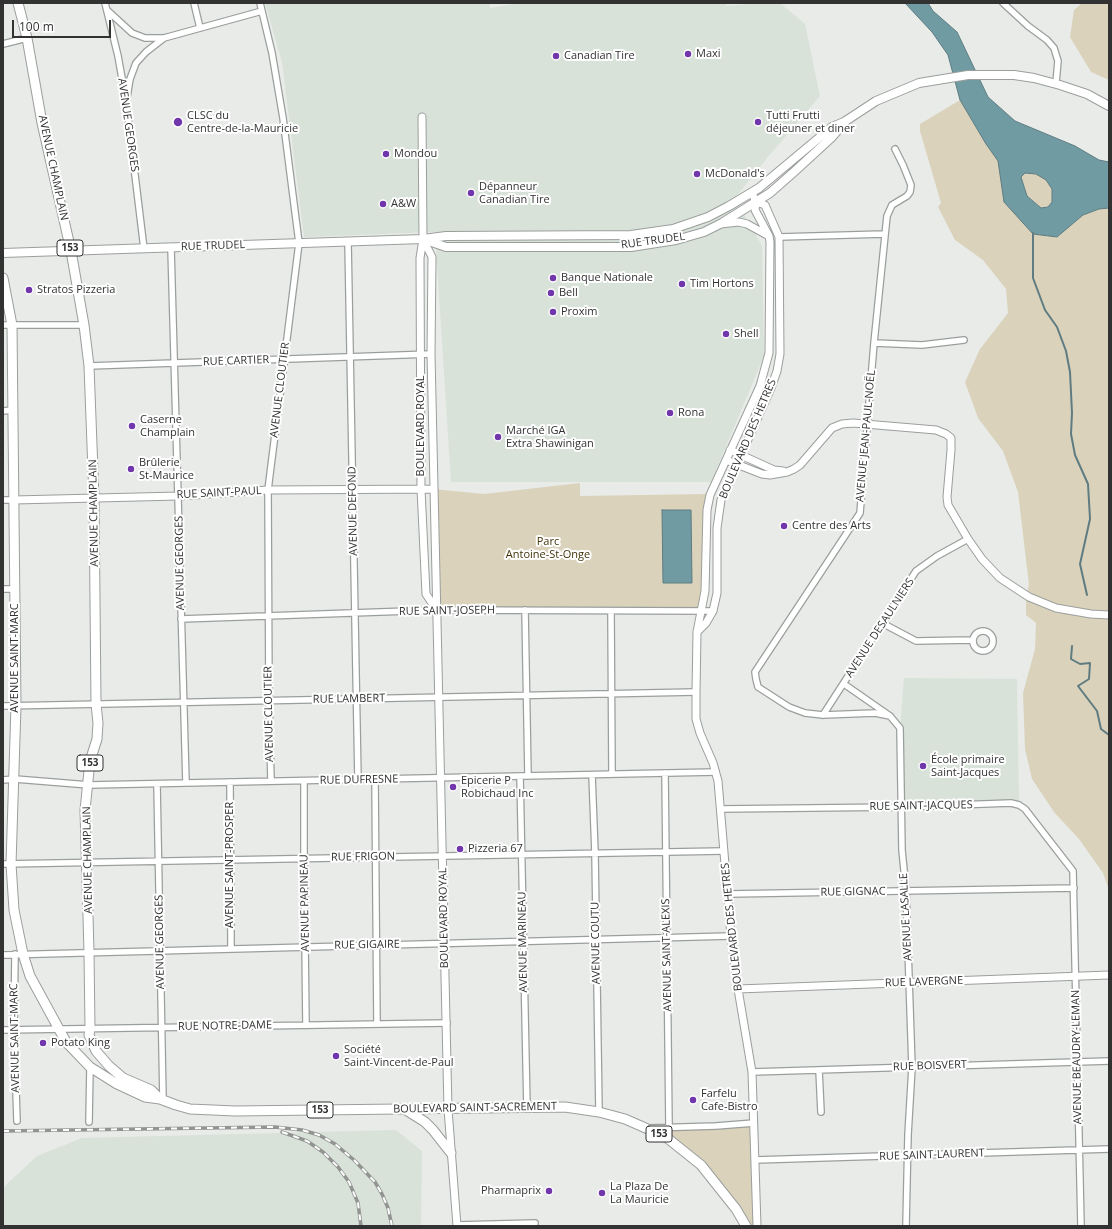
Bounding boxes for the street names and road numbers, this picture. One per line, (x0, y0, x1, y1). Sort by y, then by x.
street label: AVENUE GEORGES (115, 77, 141, 173)
street label: AVENUE CHAMPLAIN (35, 114, 71, 222)
street label: RUE TRUDEL (620, 230, 686, 252)
street label: RUE TRUDEL (181, 238, 245, 254)
road number: 153 (57, 240, 83, 256)
street label: AVENUE CLOUTIER (268, 341, 292, 439)
street label: RUE CARTIER (203, 353, 269, 369)
street label: AVENUE JEAN-PAUL-NOËL (854, 370, 878, 502)
street label: BOULEVARD ROYAL (414, 376, 428, 476)
street label: BOULEVARD DES HETRES (717, 377, 779, 501)
street label: AVENUE CHAMPLAIN (86, 459, 102, 567)
street label: AVENUE DEFOND (346, 466, 360, 556)
street label: RUE SAINT-PAUL (176, 484, 262, 502)
street label: AVENUE GEORGES (173, 516, 187, 610)
street label: AVENUE DESAULNIERS (843, 576, 917, 680)
street label: AVENUE SAINT-MARC (8, 603, 22, 713)
street label: RUE SAINT-JOSEPH (399, 604, 495, 618)
street label: AVENUE CLOUTIER (262, 666, 276, 762)
street label: RUE LAMBERT (313, 692, 385, 706)
road number: 153 (77, 755, 103, 771)
street label: RUE DUFRESNE (319, 773, 399, 787)
street label: RUE SAINT-JACQUES (869, 798, 973, 814)
street label: AVENUE SAINT-PROSPER (223, 802, 237, 928)
street label: AVENUE CHAMPLAIN (80, 806, 96, 914)
street label: RUE FRIGON (331, 850, 395, 864)
street label: AVENUE PAPINEAU (298, 854, 312, 952)
street label: BOULEVARD DES HETRES (719, 862, 745, 992)
street label: BOULEVARD ROYAL (437, 867, 451, 969)
street label: AVENUE LASALLE (897, 873, 915, 961)
street label: RUE GIGNAC (820, 885, 886, 899)
street label: AVENUE MARINEAU (516, 891, 530, 993)
street label: AVENUE GEORGES (153, 895, 167, 989)
street label: AVENUE SAINT-ALEXIS (659, 898, 675, 1012)
street label: AVENUE COUTU (589, 902, 603, 984)
street label: RUE GIGAIRE (334, 938, 400, 952)
street label: RUE LAVERGNE (885, 974, 963, 990)
street label: AVENUE SAINT-MARC (7, 983, 23, 1093)
street label: AVENUE BEAUDRY-LEMAN (1069, 990, 1085, 1124)
street label: RUE NOTRE-DAME (178, 1019, 272, 1033)
street label: RUE BOISVERT (893, 1058, 967, 1074)
street label: BOULEVARD SAINT-SACREMENT (393, 1100, 557, 1116)
road number: 153 (307, 1102, 333, 1118)
road number: 153 (646, 1126, 672, 1142)
street label: RUE SAINT-LAURENT (879, 1147, 985, 1163)

